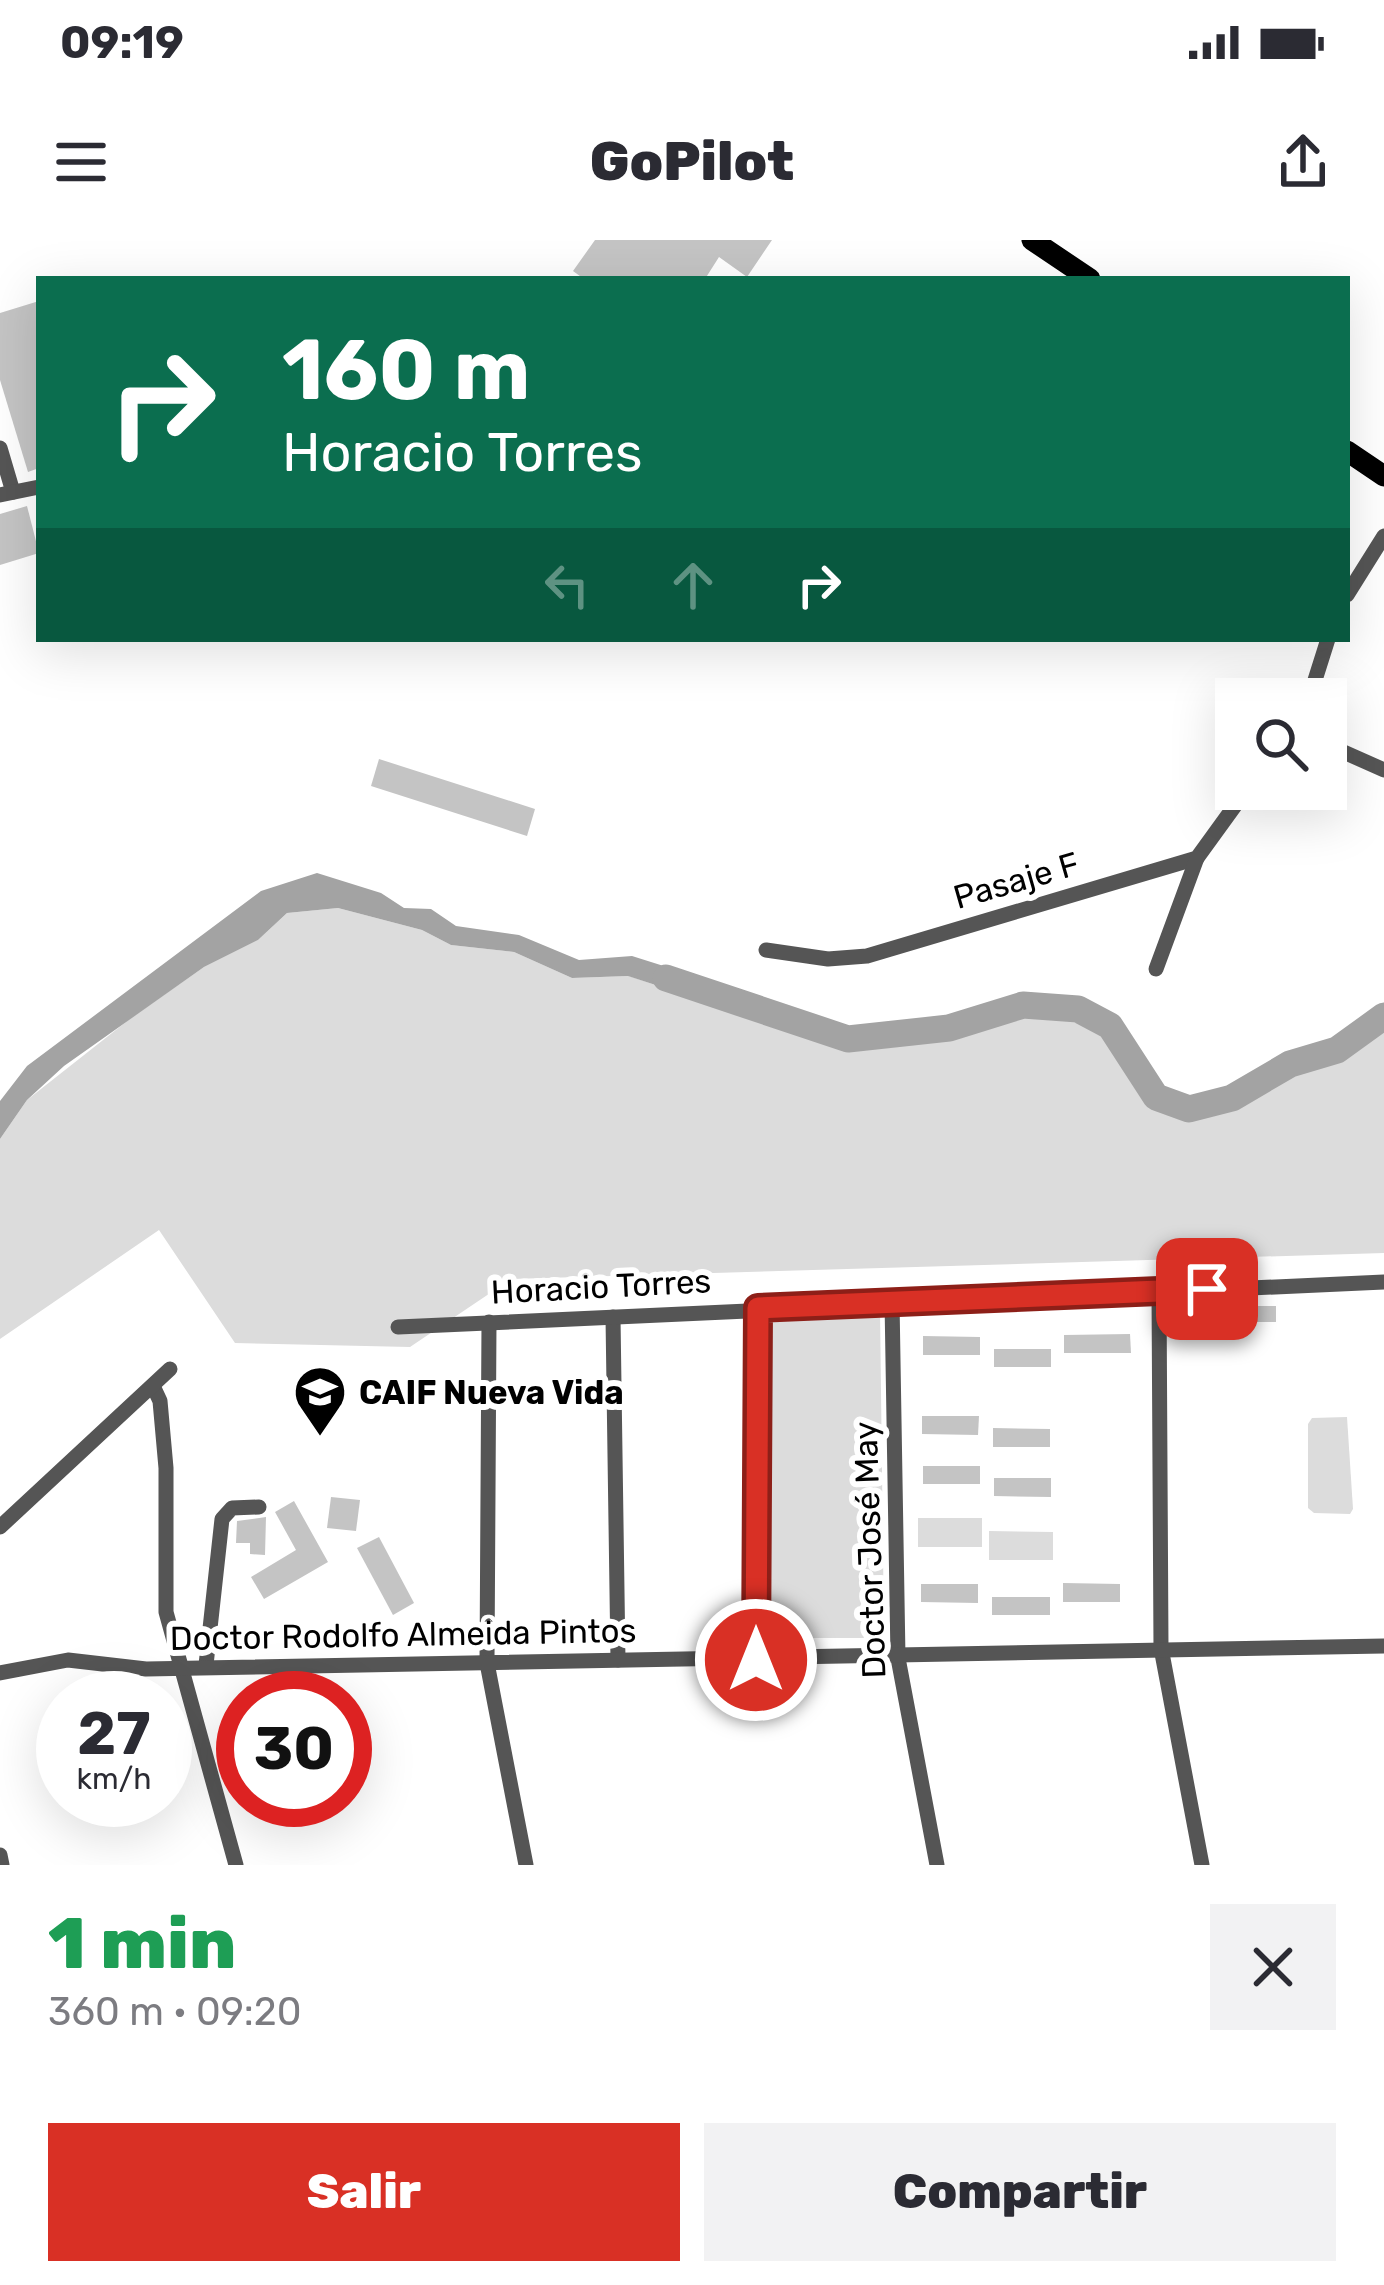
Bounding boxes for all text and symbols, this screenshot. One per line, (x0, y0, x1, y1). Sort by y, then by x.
text: 09:19 (60, 16, 184, 69)
icon: menu (48, 129, 114, 195)
icon: share (1270, 129, 1336, 195)
text: GoPilot (590, 130, 794, 194)
text: 160 m (282, 320, 530, 420)
icon: right (84, 324, 240, 480)
text: Horacio Torres (282, 421, 643, 485)
icon: left (534, 552, 600, 618)
icon: ahead (660, 552, 726, 618)
icon: right (786, 552, 852, 618)
map controls (1215, 678, 1347, 810)
button: search (1215, 678, 1347, 810)
street label: Pasaje F (949, 844, 1083, 917)
pin (1156, 1238, 1258, 1340)
icon: arrive (1174, 1256, 1240, 1322)
street label: Horacio Torres (490, 1261, 712, 1312)
school or university icon: CAIF Nueva Vida (292, 1364, 348, 1438)
place label: CAIF Nueva Vida (359, 1373, 624, 1412)
street label: Doctor José May (846, 1421, 893, 1679)
position arrow (693, 1597, 819, 1723)
street label: Doctor Rodolfo Almeida Pintos (169, 1611, 637, 1658)
speed limit sign: 30 (216, 1671, 372, 1827)
text: 27 (77, 1698, 151, 1769)
text: km/h (77, 1761, 151, 1797)
text: 1 min (48, 1901, 236, 1986)
button: close (1210, 1904, 1336, 2030)
text: 360 m · 09:20 (48, 1989, 301, 2035)
button: Salir (48, 2123, 680, 2261)
button: Compartir (704, 2123, 1336, 2261)

